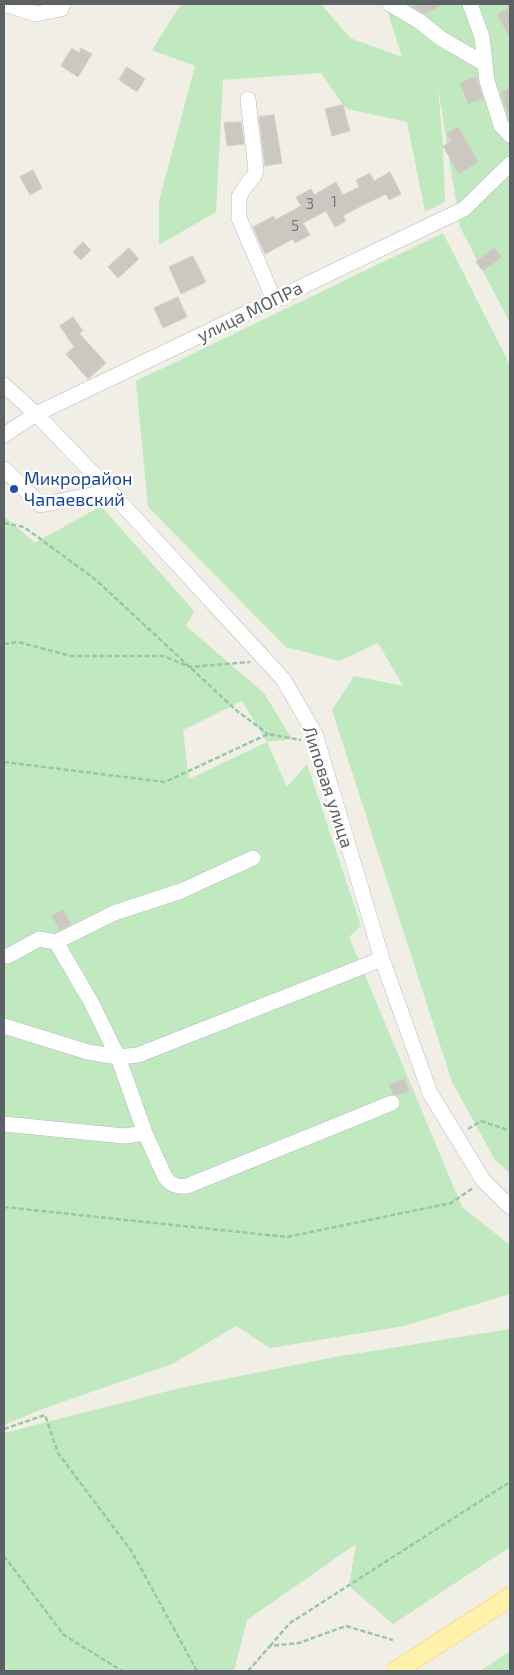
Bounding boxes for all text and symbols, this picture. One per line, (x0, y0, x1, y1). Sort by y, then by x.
house number: 1 (331, 193, 337, 211)
house number: 3 (306, 195, 314, 213)
house number: 5 (291, 217, 299, 235)
street label: улица МОПРа (194, 277, 306, 347)
place label: Микрорайон Чапаевский (24, 468, 133, 510)
marker: Микрорайон Чапаевский (8, 483, 20, 495)
street label: Липовая улица (298, 723, 358, 851)

